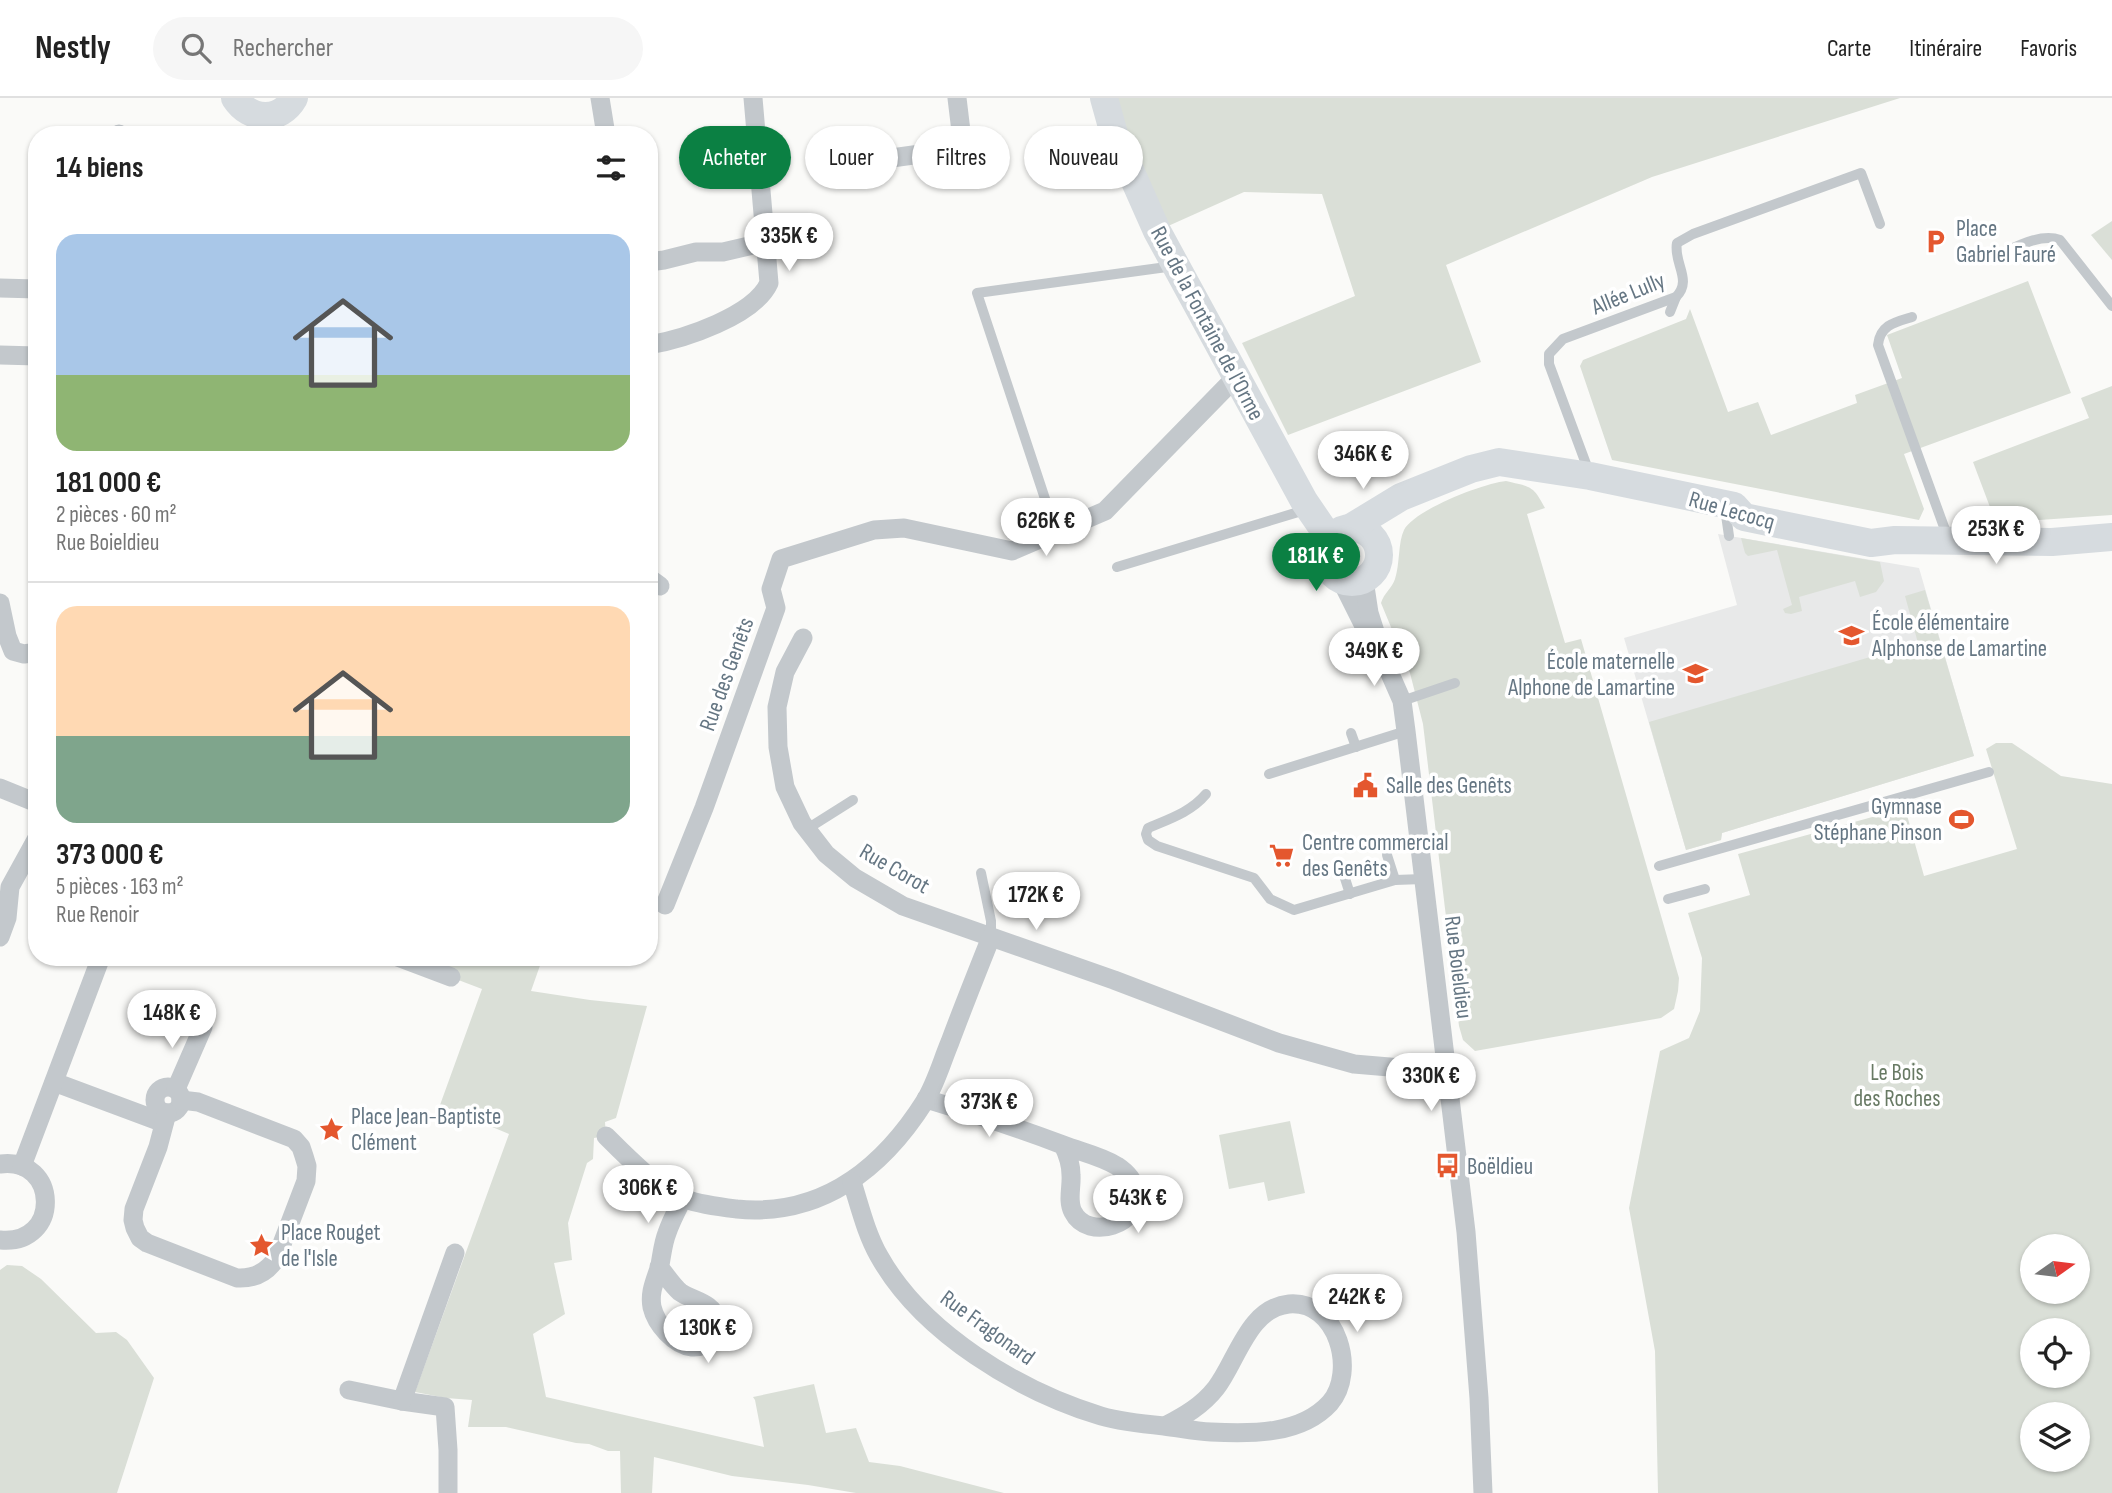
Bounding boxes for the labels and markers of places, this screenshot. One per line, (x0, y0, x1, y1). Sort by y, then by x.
pin: 335K € (732, 214, 846, 273)
place label: Place Gabriel Fauré (1956, 215, 2056, 269)
parking icon: Place Gabriel Fauré (1922, 227, 1950, 255)
pin: 346K € (1306, 432, 1420, 491)
pin: 626K € (989, 498, 1103, 558)
pin: 253K € (1939, 506, 2053, 566)
pin: 181K € (1259, 533, 1373, 593)
place label: École élémentaire Alphonse de Lamartine (1871, 609, 2047, 663)
school or university icon: École élémentaire Alphonse de Lamartine (1838, 621, 1866, 649)
pin: 349K € (1317, 628, 1431, 688)
place label: École maternelle Alphone de Lamartine (1507, 648, 1675, 702)
school or university icon: École maternelle Alphone de Lamartine (1681, 660, 1709, 688)
public building icon: Salle des Genêts (1352, 771, 1380, 799)
place label: Salle des Genêts (1386, 772, 1512, 800)
place label: Gymnase Stéphane Pinson (1814, 793, 1942, 847)
sports icon: Gymnase Stéphane Pinson (1948, 805, 1976, 833)
place label: Centre commercial des Genêts (1302, 829, 1449, 883)
supermarket icon: Centre commercial des Genêts (1268, 841, 1296, 869)
pin: 172K € (979, 872, 1093, 932)
pin: 148K € (115, 990, 229, 1050)
pin: 330K € (1374, 1054, 1488, 1113)
pin: 373K € (932, 1080, 1046, 1139)
place label: Place Jean-Baptiste Clément (351, 1103, 501, 1157)
place icon: Place Jean-Baptiste Clément (317, 1115, 345, 1143)
bus stop icon: Boëldieu (1433, 1152, 1461, 1180)
place label: Boëldieu (1467, 1153, 1533, 1181)
pin: 306K € (591, 1166, 705, 1225)
pin: 543K € (1081, 1176, 1195, 1235)
place label: Place Rouget de l'Isle (281, 1219, 381, 1273)
place icon: Place Rouget de l'Isle (247, 1231, 275, 1259)
pin: 242K € (1300, 1274, 1414, 1334)
pin: 130K € (651, 1306, 765, 1365)

